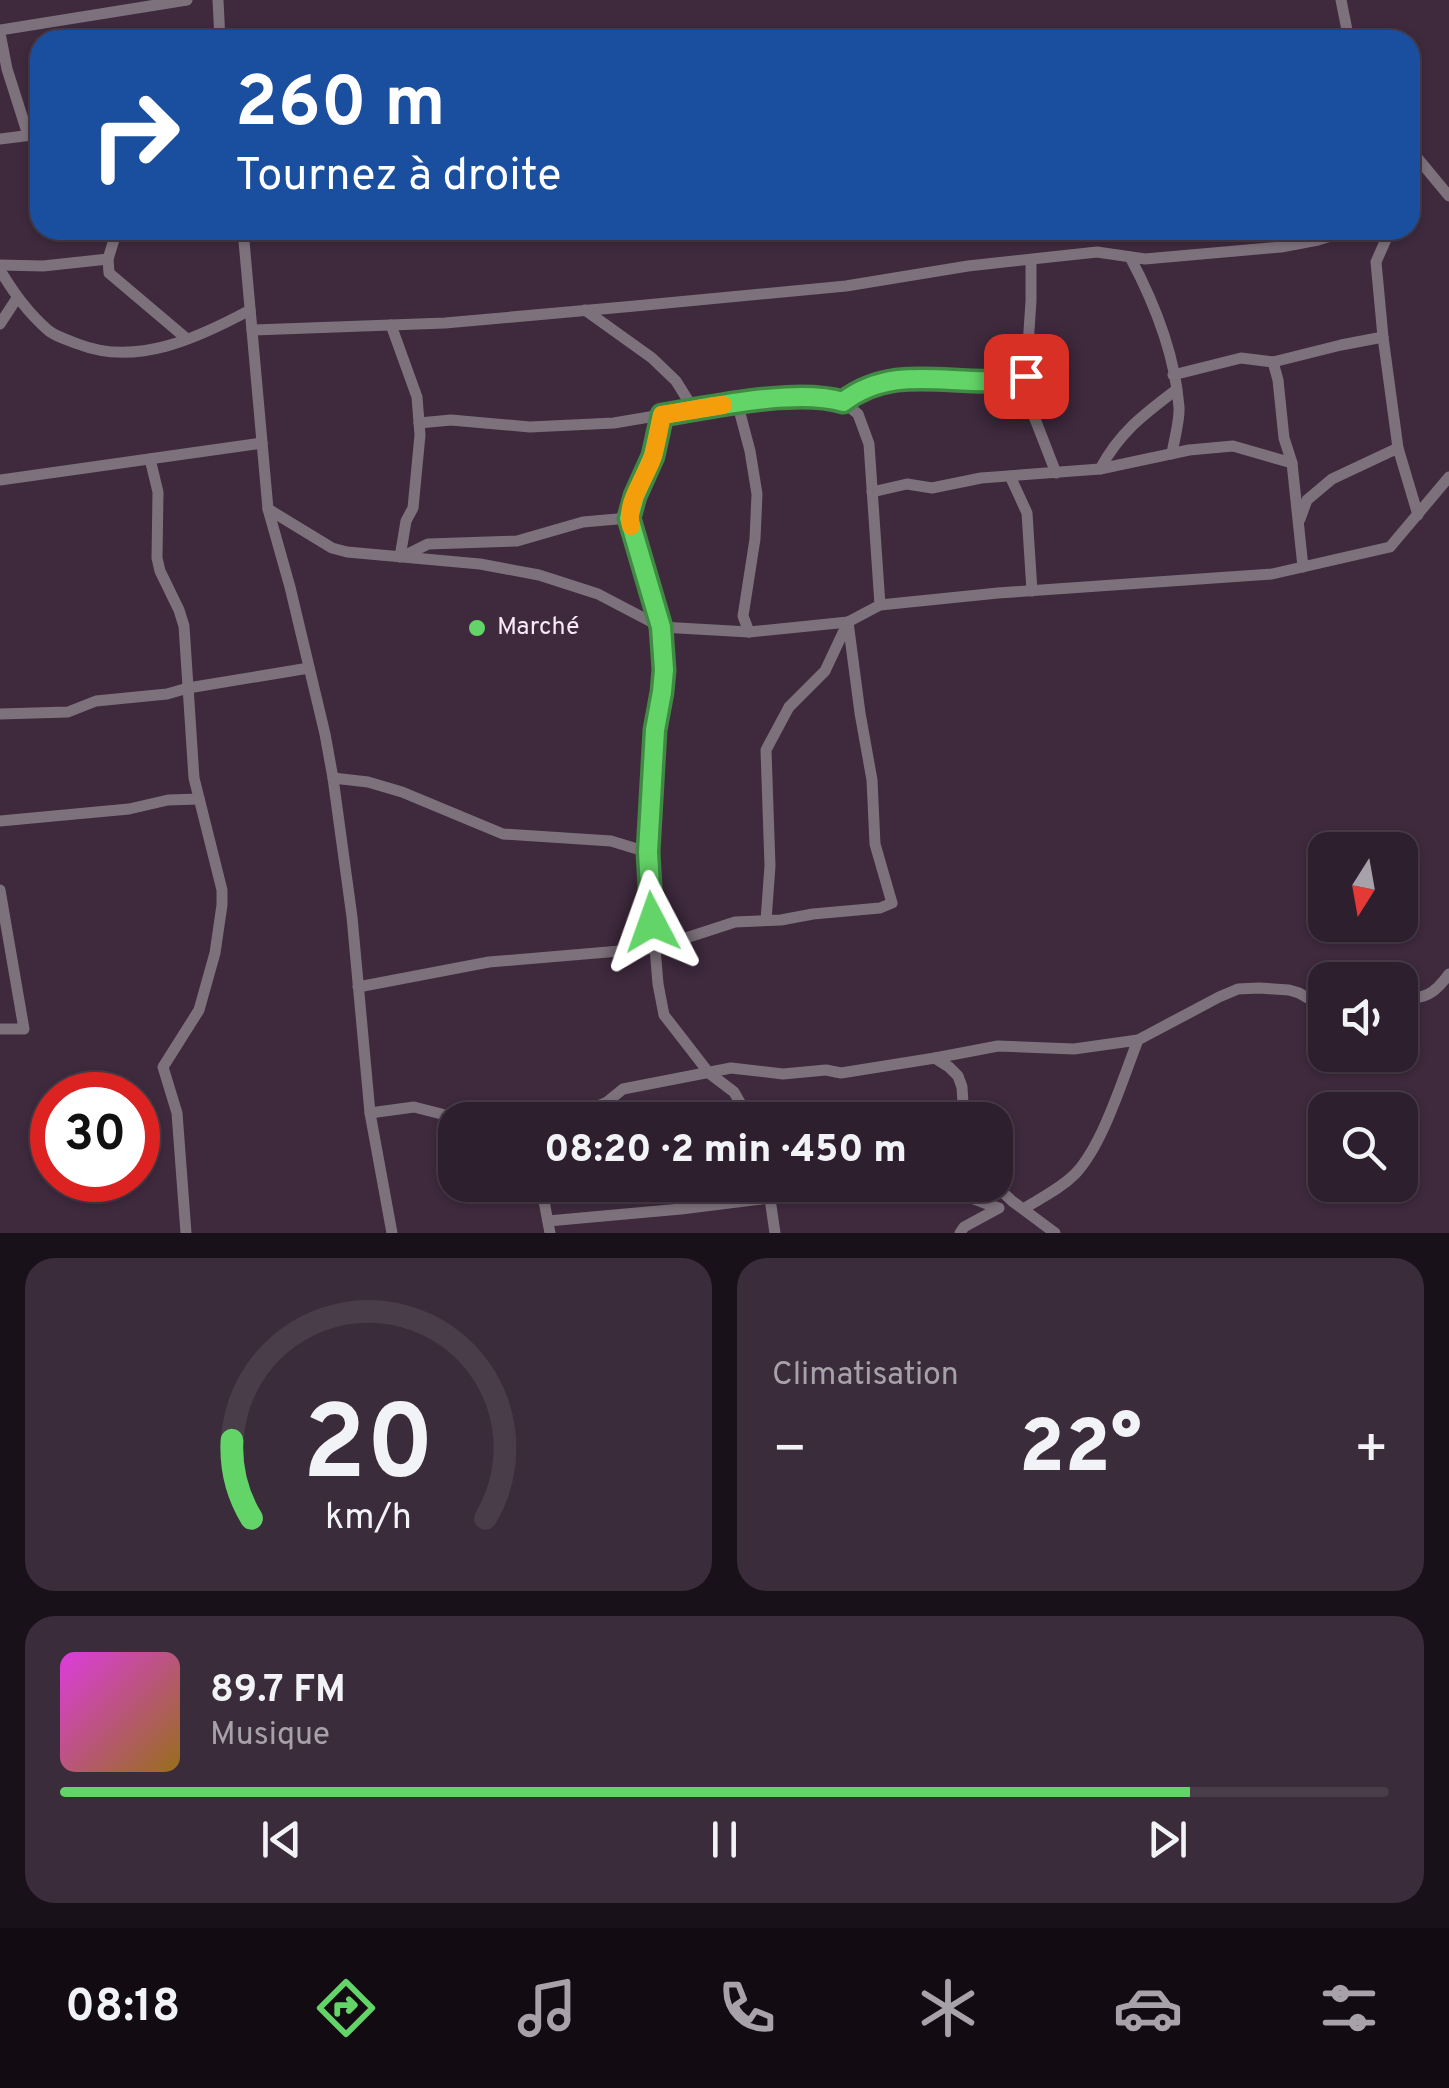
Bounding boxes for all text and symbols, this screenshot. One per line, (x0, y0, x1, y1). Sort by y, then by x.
text: 260 m (235, 62, 446, 151)
icon: right (70, 70, 200, 200)
text: Tournez à droite (235, 149, 562, 206)
pin (984, 334, 1069, 419)
icon: arrive (999, 349, 1054, 404)
place label: Marché (497, 612, 579, 644)
marker: Marché (466, 617, 488, 639)
north arrow (1308, 832, 1418, 942)
map controls (1308, 832, 1418, 1202)
position arrow (600, 870, 704, 974)
button: sound (1308, 962, 1418, 1072)
speed limit sign: 30 (30, 1072, 160, 1202)
button: search (1308, 1092, 1418, 1202)
text: 08:20 · 2 min · 450 m (544, 1127, 907, 1176)
text: Climatisation (772, 1356, 959, 1396)
text: 20 (303, 1384, 434, 1516)
text: 22° (1019, 1404, 1142, 1499)
text: − (772, 1417, 807, 1487)
text: + (1354, 1417, 1389, 1487)
text: km/h (325, 1496, 412, 1542)
text: 89.7 FM (210, 1667, 346, 1716)
text: Musique (210, 1716, 330, 1756)
icon: previous (254, 1812, 309, 1867)
icon: pause (697, 1812, 752, 1867)
icon: next (1140, 1812, 1195, 1867)
icon: directions (311, 1973, 381, 2043)
icon: music (512, 1973, 582, 2043)
icon: phone (712, 1973, 782, 2043)
icon: climate (913, 1973, 983, 2043)
icon: car (1113, 1973, 1183, 2043)
icon: filters (1314, 1973, 1384, 2043)
text: 08:18 (65, 1980, 180, 2037)

